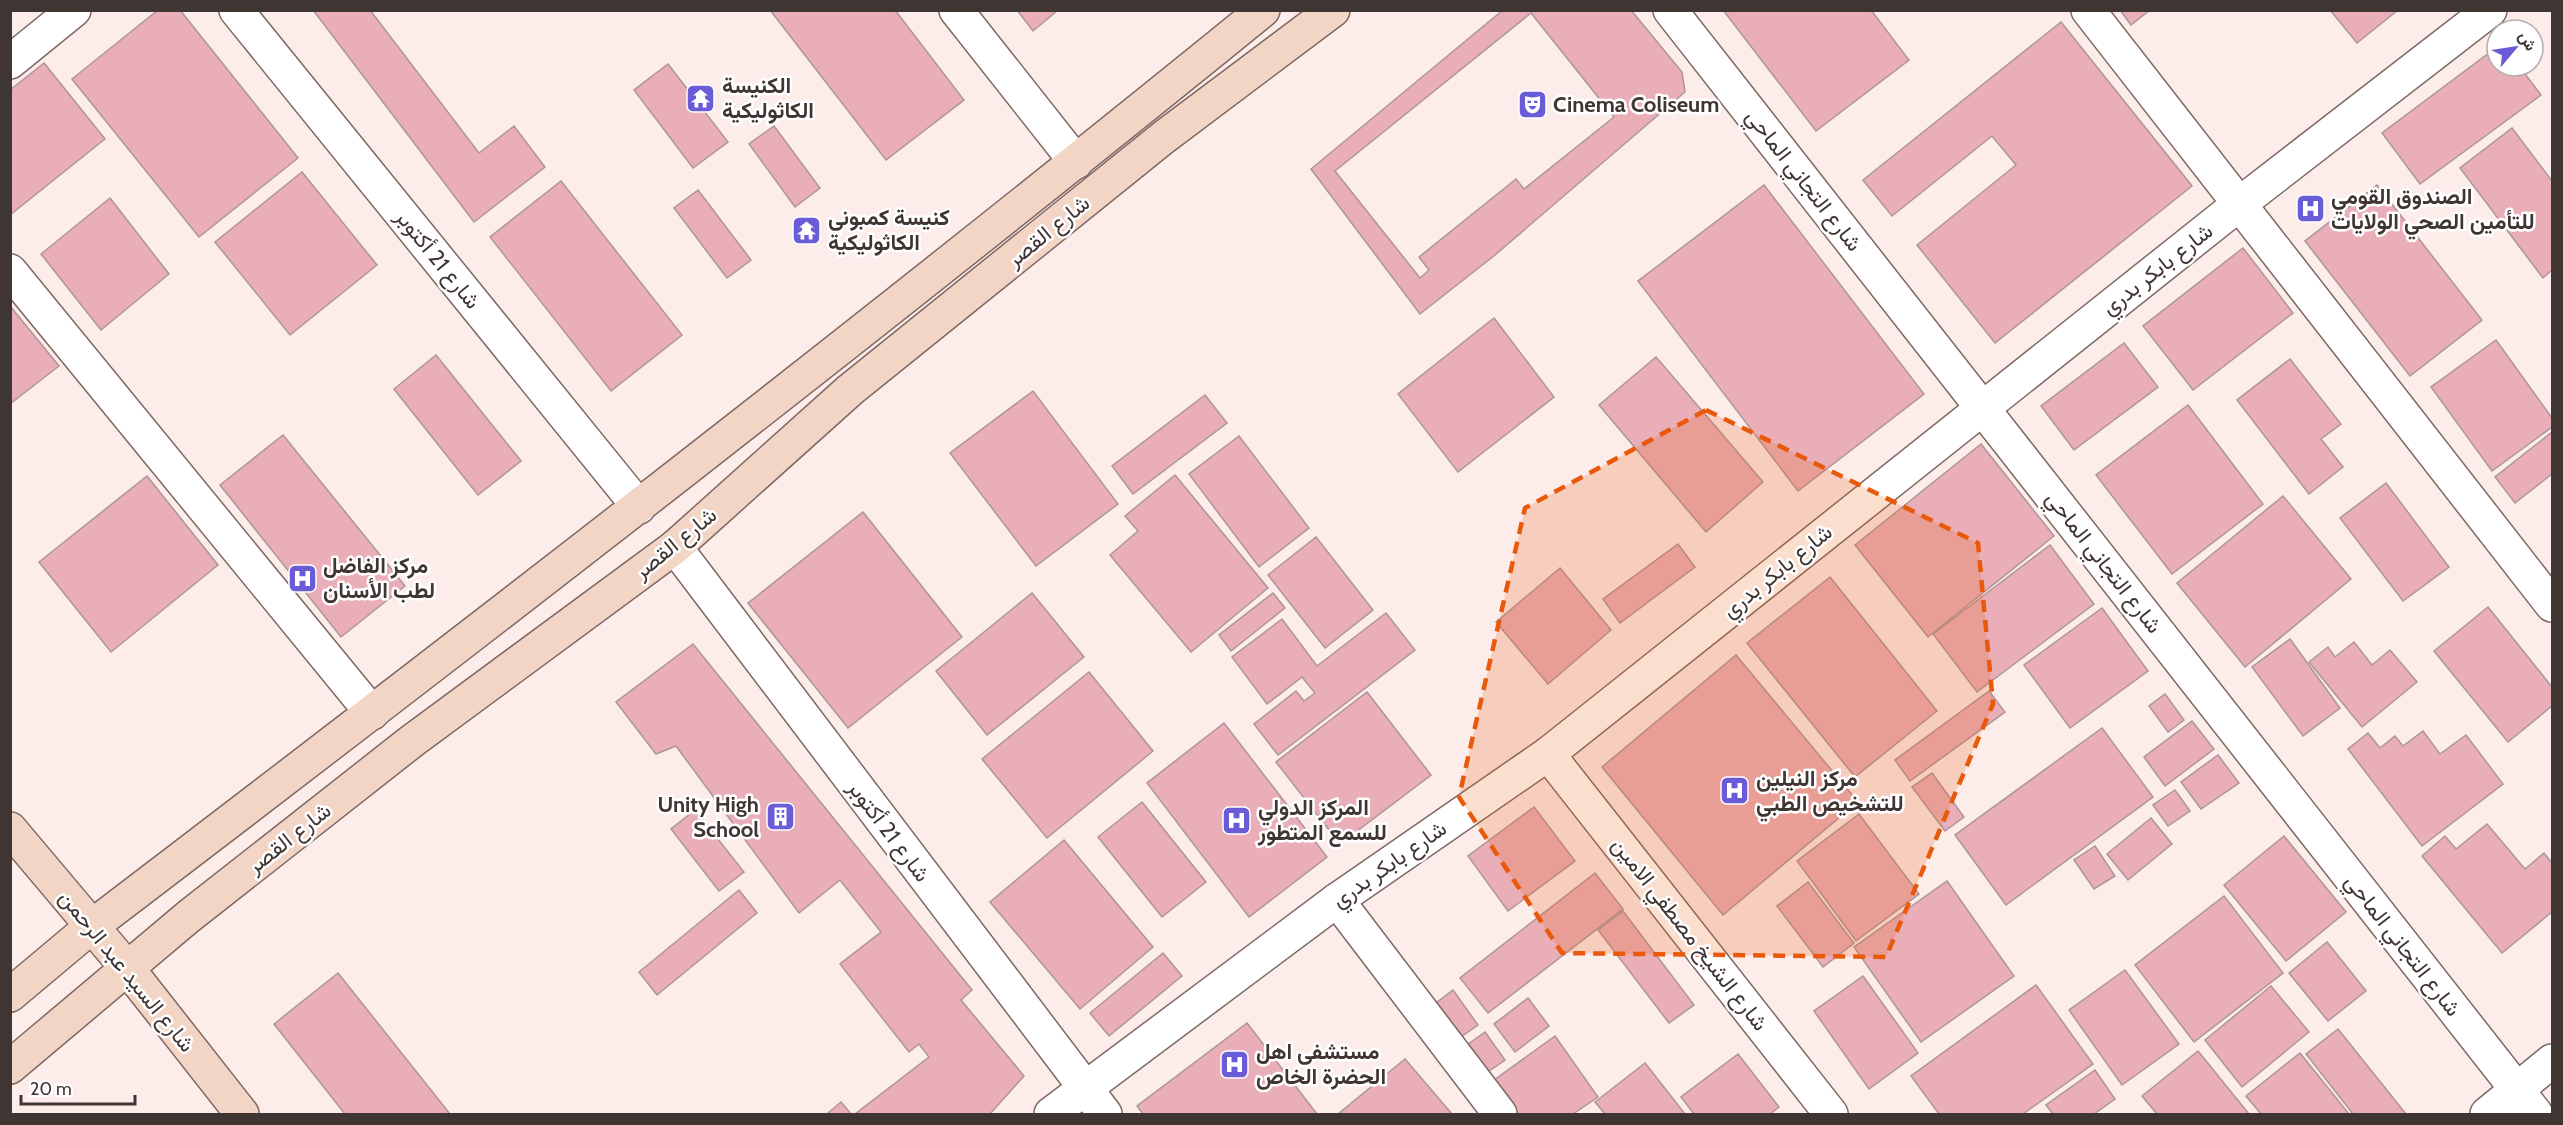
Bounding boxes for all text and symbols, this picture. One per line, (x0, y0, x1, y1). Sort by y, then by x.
north arrow (2485, 18, 2545, 78)
text: ش (2515, 28, 2541, 54)
place label: الكنيسة الكاثوليكية (722, 72, 814, 124)
temple icon: الكنيسة الكاثوليكية (685, 82, 717, 114)
theatre icon: Cinema Coliseum (1516, 88, 1548, 120)
place label: Cinema Coliseum (1553, 91, 1719, 118)
street label: شارع التجاني الماحي (1736, 103, 1868, 260)
place label: الصندوق القومي للتأمين الصحي الولايات (2331, 183, 2535, 240)
street label: شارع القصر (1000, 189, 1096, 274)
hospital icon: الصندوق القومي للتأمين الصحي الولايات (2294, 193, 2326, 225)
street label: شارع 21 أكتوبر (388, 203, 486, 315)
place label: كنيسة كمبوني الكاثوليكية (828, 204, 950, 256)
temple icon: كنيسة كمبوني الكاثوليكية (791, 214, 823, 246)
street label: شارع بابكر بدري (2096, 217, 2221, 325)
street label: شارع التجاني الماحي (2036, 485, 2168, 642)
street label: شارع القصر (627, 501, 723, 586)
street label: شارع بابكر بدري (1716, 518, 1841, 627)
place label: مركز الفاضل لطب الأسنان (323, 552, 435, 604)
hospital icon: مركز الفاضل لطب الأسنان (286, 562, 318, 594)
place label: مركز النيلين للتشخيص الطبي (1756, 765, 1904, 822)
street label: شارع 21 أكتوبر (841, 774, 936, 888)
hospital icon: مركز النيلين للتشخيص الطبي (1719, 775, 1751, 807)
place label: Unity High School (658, 791, 759, 843)
place label: المركز الدولي للسمع المتطور (1257, 794, 1387, 847)
street label: شارع القصر (241, 797, 337, 881)
building icon: Unity High School (764, 801, 796, 833)
hospital icon: المركز الدولي للسمع المتطور (1221, 804, 1253, 836)
street label: شارع بابكر بدري (1326, 815, 1454, 918)
street label: شارع الشيخ مصطفي الامين (1602, 832, 1774, 1039)
street label: شارع التجاني الماحي (2335, 868, 2467, 1025)
street label: شارع السيد عبد الرحمن (52, 884, 201, 1058)
place label: مستشفى اهل الحضرة الخاص (1256, 1038, 1386, 1090)
hospital icon: مستشفى اهل الحضرة الخاص (1219, 1048, 1251, 1080)
scale bar (21, 1068, 135, 1106)
text: 20 m (30, 1078, 72, 1100)

